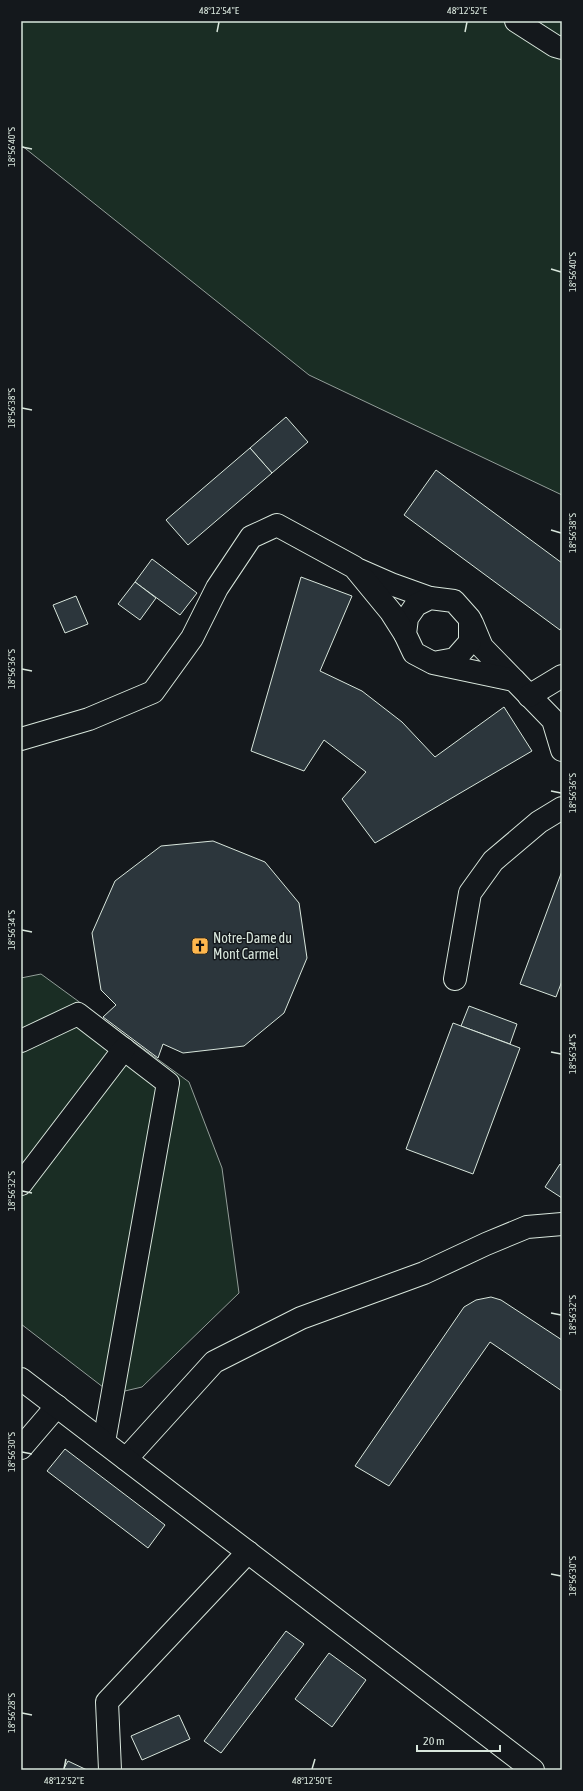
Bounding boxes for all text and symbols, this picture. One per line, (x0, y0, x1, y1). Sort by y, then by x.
text: 48°12'54"E (199, 5, 240, 16)
text: 48°12'52"E (447, 5, 488, 16)
text: 18°56'40"S (6, 127, 17, 167)
text: 18°56'40"S (567, 252, 578, 292)
text: 18°56'38"S (6, 388, 17, 428)
text: 18°56'38"S (567, 513, 578, 553)
text: 18°56'36"S (6, 649, 17, 689)
text: 18°56'36"S (567, 773, 578, 813)
text: 18°56'34"S (6, 910, 17, 950)
place label: Notre-Dame du Mont Carmel (213, 930, 292, 962)
church icon: Notre-Dame du Mont Carmel (190, 936, 210, 956)
text: 18°56'34"S (567, 1034, 578, 1074)
text: 18°56'32"S (6, 1171, 17, 1211)
text: 18°56'32"S (567, 1295, 578, 1335)
text: 18°56'30"S (6, 1432, 17, 1472)
text: 18°56'30"S (567, 1556, 578, 1596)
text: 18°56'28"S (6, 1693, 17, 1733)
scale bar (417, 1727, 500, 1753)
text: 20 m (423, 1734, 445, 1748)
text: 48°12'52"E (44, 1775, 85, 1786)
text: 48°12'50"E (292, 1775, 333, 1786)

